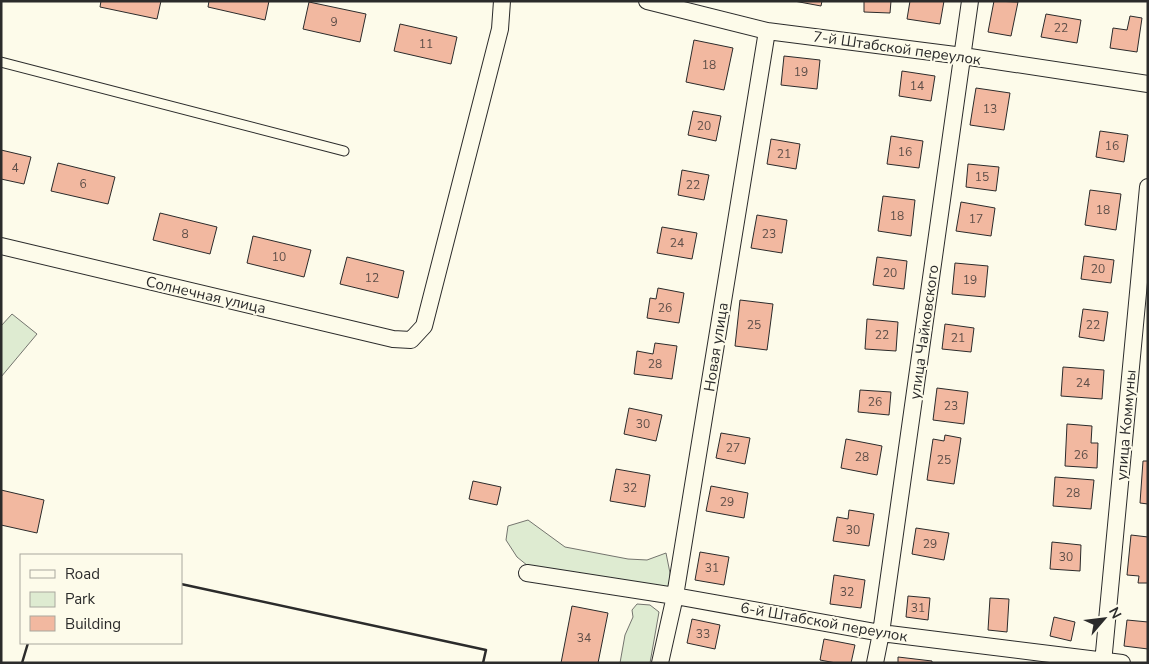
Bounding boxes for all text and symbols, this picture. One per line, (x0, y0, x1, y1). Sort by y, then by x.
house number: 9 (330, 14, 338, 30)
house number: 22 (1054, 20, 1068, 36)
street label: 7-й Штабской переулок (812, 26, 982, 70)
house number: 11 (419, 36, 433, 52)
house number: 18 (702, 57, 716, 73)
house number: 19 (794, 64, 808, 80)
house number: 14 (910, 78, 924, 94)
house number: 13 (983, 101, 997, 117)
house number: 20 (697, 118, 711, 134)
house number: 16 (1105, 138, 1119, 154)
house number: 16 (898, 144, 912, 160)
house number: 21 (777, 146, 791, 162)
house number: 4 (11, 160, 19, 176)
house number: 15 (975, 169, 989, 185)
house number: 6 (79, 176, 87, 192)
house number: 22 (686, 177, 700, 193)
house number: 18 (1096, 202, 1110, 218)
house number: 18 (890, 208, 904, 224)
house number: 17 (969, 211, 983, 227)
house number: 8 (181, 226, 189, 242)
house number: 23 (762, 226, 776, 242)
house number: 24 (670, 235, 684, 251)
house number: 10 (272, 249, 286, 265)
house number: 20 (1091, 261, 1105, 277)
street label: улица Чайковского (905, 263, 943, 401)
house number: 20 (883, 265, 897, 281)
house number: 12 (365, 270, 379, 286)
street label: Солнечная улица (144, 271, 268, 319)
house number: 19 (963, 272, 977, 288)
house number: 26 (658, 300, 672, 316)
street label: Новая улица (699, 301, 733, 393)
house number: 25 (747, 317, 761, 333)
house number: 22 (1086, 317, 1100, 333)
house number: 22 (875, 327, 889, 343)
house number: 21 (951, 330, 965, 346)
house number: 28 (648, 356, 662, 372)
street label: улица Коммуны (1111, 369, 1141, 481)
house number: 24 (1076, 375, 1090, 391)
house number: 26 (868, 394, 882, 410)
house number: 23 (944, 398, 958, 414)
house number: 30 (636, 416, 650, 432)
house number: 27 (726, 440, 740, 456)
house number: 26 (1074, 447, 1088, 463)
house number: 28 (855, 449, 869, 465)
house number: 25 (937, 452, 951, 468)
house number: 32 (623, 480, 637, 496)
house number: 28 (1066, 485, 1080, 501)
house number: 29 (720, 494, 734, 510)
house number: 30 (846, 522, 860, 538)
house number: 29 (923, 536, 937, 552)
house number: 30 (1059, 549, 1073, 565)
legend (20, 554, 182, 644)
house number: 31 (705, 560, 719, 576)
text: Road (65, 564, 100, 584)
house number: 32 (840, 584, 854, 600)
text: Park (65, 589, 95, 609)
north arrow (1079, 594, 1129, 644)
street label: 6-й Штабской переулок (739, 597, 909, 647)
house number: 31 (911, 600, 925, 616)
text: N (1104, 604, 1126, 622)
text: Building (65, 614, 121, 634)
house number: 33 (696, 626, 710, 642)
house number: 34 (577, 630, 591, 646)

